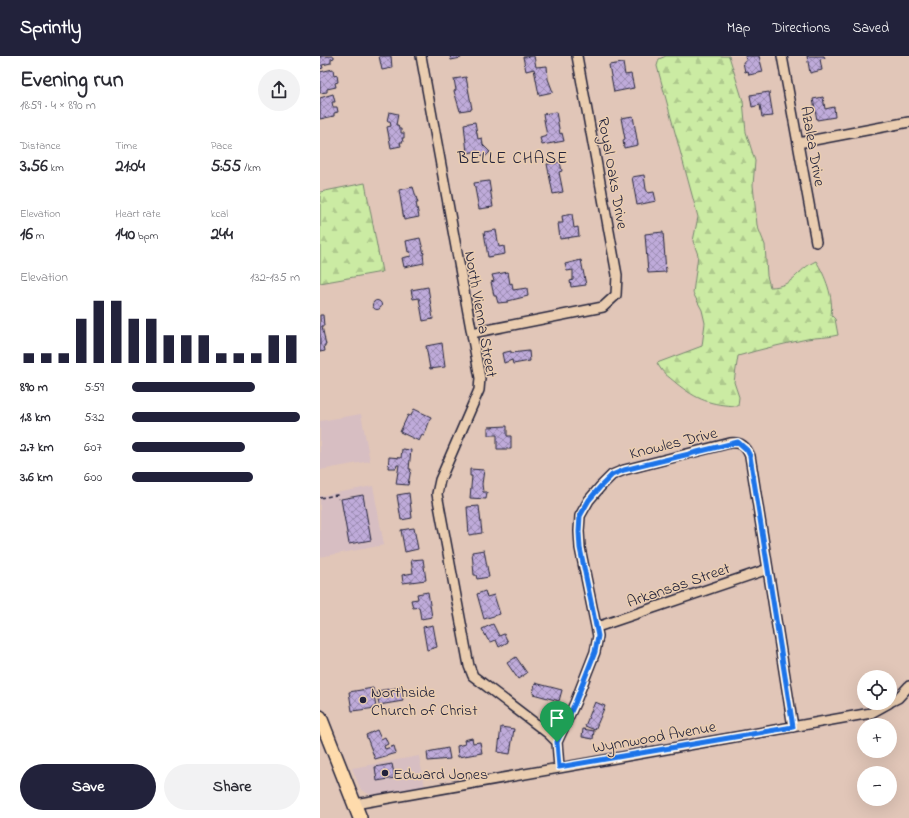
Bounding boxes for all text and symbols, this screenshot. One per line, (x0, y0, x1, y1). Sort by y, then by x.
text: Sprintly (20, 15, 81, 42)
text: Map (727, 18, 750, 39)
text: Directions (772, 18, 830, 39)
text: Saved (852, 18, 889, 39)
text: Evening run (20, 65, 124, 97)
button: share (258, 69, 300, 111)
text: 18:59 · 4 × 890 m (20, 96, 96, 115)
street label: Azalea Drive (793, 104, 831, 189)
street label: Royal Oaks Drive (590, 116, 634, 232)
text: Distance (20, 138, 61, 154)
text: Time (115, 138, 137, 154)
text: Pace (211, 138, 232, 154)
district label: BELLE CHASE (457, 146, 568, 171)
text: 3.56 (20, 154, 48, 179)
text: 21:04 (115, 154, 145, 179)
text: 5:55 (211, 154, 241, 179)
text: km (48, 160, 64, 176)
text: /km (241, 160, 261, 176)
text: Elevation (20, 206, 60, 222)
text: Heart rate (115, 206, 160, 222)
text: kcal (211, 206, 228, 222)
text: 16 (20, 222, 33, 247)
text: 140 (115, 222, 135, 247)
text: 244 (211, 222, 233, 247)
text: m (33, 228, 44, 244)
text: bpm (135, 228, 158, 244)
street label: North Vienna Street (457, 249, 503, 380)
text: Elevation (20, 268, 68, 287)
text: 132–135 m (250, 268, 300, 287)
text: 890 m (20, 378, 48, 397)
text: 5:59 (84, 378, 104, 397)
text: 1.8 km (20, 408, 51, 427)
text: 5:32 (84, 408, 104, 427)
street label: Knowles Drive (627, 421, 721, 466)
text: 2.7 km (20, 438, 54, 457)
text: 6:07 (84, 438, 102, 457)
text: 3.6 km (20, 468, 53, 487)
text: 6:00 (84, 468, 102, 487)
street label: Arkansas Street (624, 557, 734, 615)
map controls (857, 670, 897, 806)
button: locate (857, 670, 897, 710)
place label: Northside Church of Christ (371, 681, 478, 723)
marker: Northside Church of Christ (358, 695, 368, 705)
pin (540, 701, 574, 742)
icon: arrive (546, 707, 568, 729)
street label: Wynnwood Avenue (591, 715, 719, 761)
button: + (857, 718, 897, 758)
place label: Edward Jones (393, 763, 488, 787)
button: Save (20, 764, 156, 810)
button: Share (164, 764, 300, 810)
button: − (857, 766, 897, 806)
marker: Edward Jones (380, 768, 390, 778)

